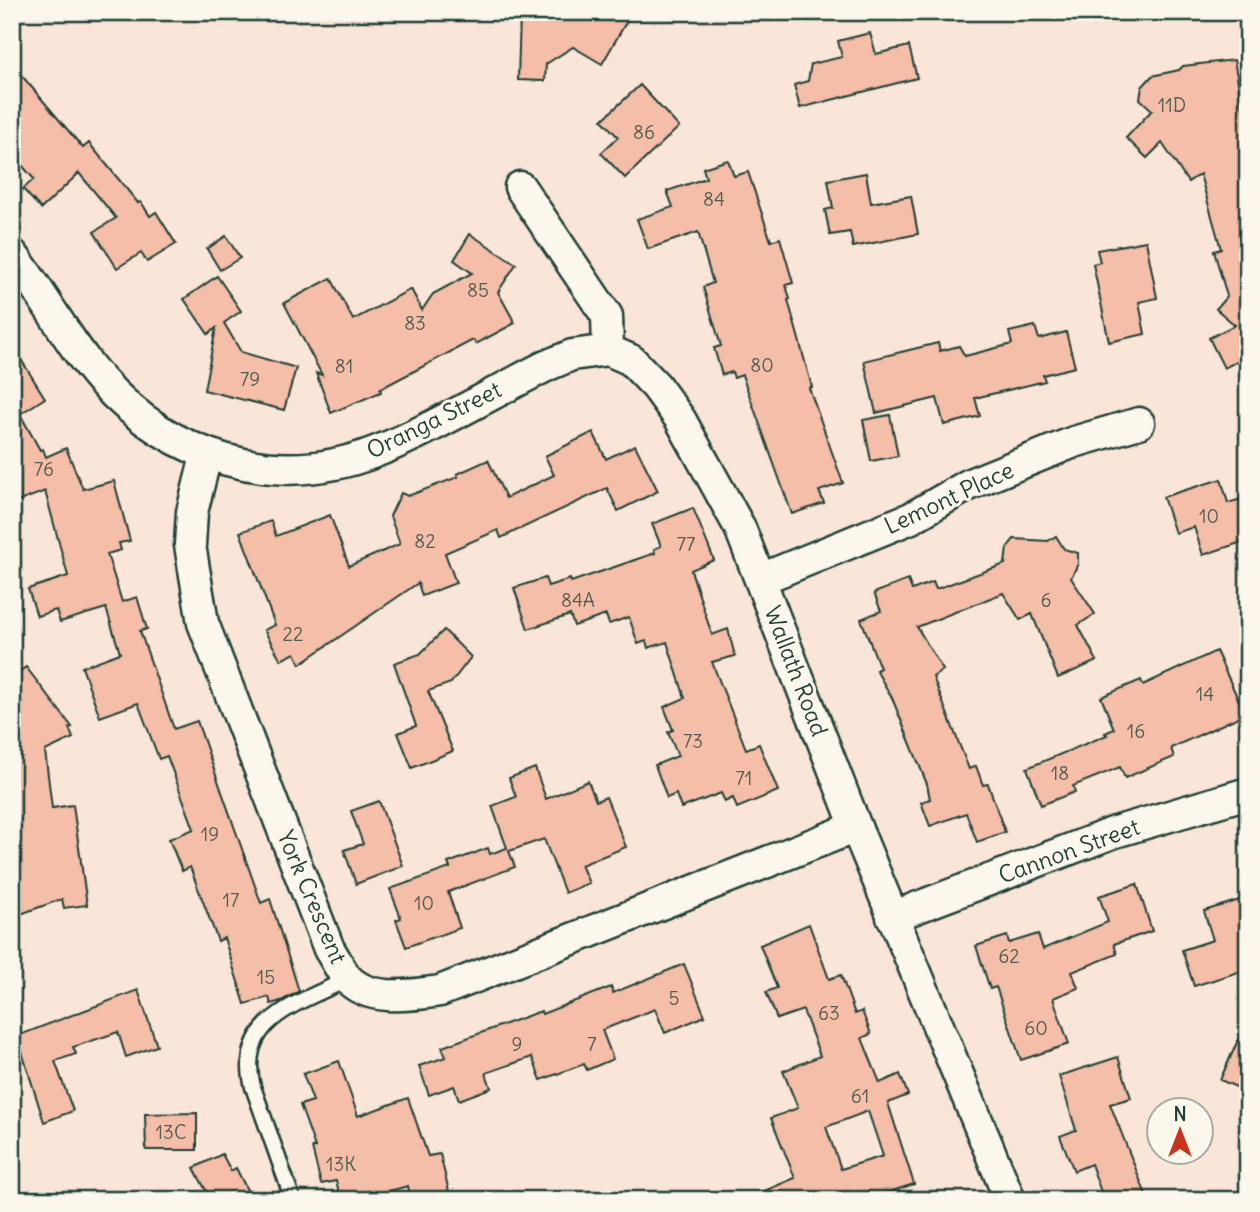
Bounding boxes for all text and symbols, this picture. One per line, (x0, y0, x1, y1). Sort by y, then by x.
house number: 11D (1158, 93, 1186, 117)
house number: 86 (633, 120, 655, 144)
house number: 84 (703, 187, 725, 211)
house number: 85 (467, 278, 489, 302)
house number: 83 (404, 311, 426, 335)
house number: 80 (750, 353, 774, 377)
house number: 81 (335, 354, 353, 378)
house number: 79 (240, 367, 260, 391)
street label: Oranga Street (362, 374, 506, 465)
street label: Lemont Place (880, 455, 1018, 540)
house number: 76 (34, 457, 54, 481)
house number: 10 (1199, 504, 1219, 528)
house number: 82 (414, 529, 436, 553)
house number: 77 (677, 532, 695, 556)
house number: 84A (561, 588, 595, 612)
house number: 6 (1041, 588, 1051, 612)
street label: Wallath Road (758, 602, 835, 740)
house number: 22 (283, 622, 303, 646)
house number: 14 (1196, 682, 1214, 706)
house number: 16 (1127, 719, 1145, 743)
house number: 73 (683, 729, 703, 753)
house number: 18 (1051, 761, 1069, 785)
house number: 71 (736, 766, 752, 790)
street label: Cannon Street (994, 812, 1143, 889)
house number: 19 (201, 822, 219, 846)
street label: York Crescent (271, 826, 354, 968)
house number: 17 (223, 888, 239, 912)
house number: 10 (414, 891, 434, 915)
house number: 62 (998, 944, 1020, 968)
house number: 15 (257, 965, 275, 989)
house number: 5 (669, 986, 679, 1010)
house number: 63 (818, 1001, 840, 1025)
house number: 60 (1024, 1016, 1048, 1040)
house number: 9 (512, 1032, 522, 1056)
house number: 7 (587, 1032, 597, 1056)
house number: 61 (851, 1084, 869, 1108)
north arrow (1144, 1096, 1214, 1166)
text: N (1173, 1102, 1187, 1126)
house number: 13C (156, 1120, 186, 1144)
house number: 13K (326, 1152, 356, 1176)

